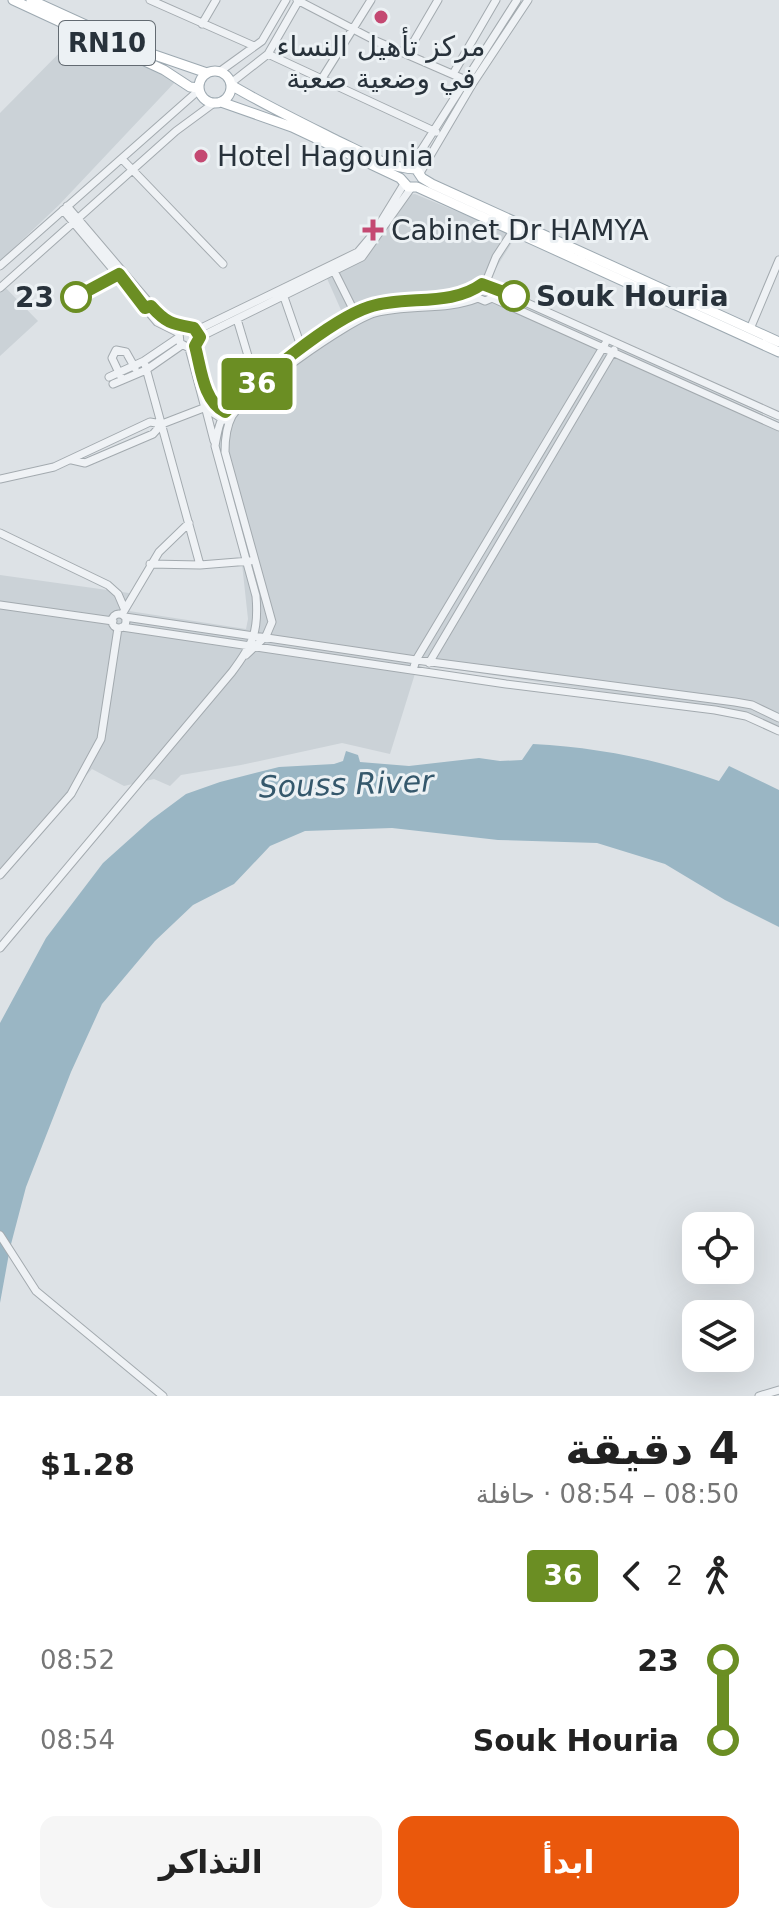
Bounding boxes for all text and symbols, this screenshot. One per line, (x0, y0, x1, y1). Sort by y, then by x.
marker: مركز تأهيل النساء في وضعية صعبة (372, 8, 390, 26)
road number: RN10 (59, 21, 155, 65)
place label: مركز تأهيل النساء في وضعية صعبة (276, 26, 486, 95)
place label: Hotel Hagounia (217, 140, 434, 173)
marker: Hotel Hagounia (192, 147, 210, 165)
place label: Cabinet Dr HAMYA (391, 214, 649, 247)
marker: Cabinet Dr HAMYA (362, 219, 384, 241)
place label: Souk Houria (536, 280, 729, 313)
place label: 23 (15, 281, 54, 314)
marker: Souk Houria (499, 281, 529, 311)
marker: 23 (61, 282, 91, 312)
line badge: 36 (221, 358, 293, 410)
text: 36 (238, 367, 276, 400)
water label: Souss River (258, 763, 436, 805)
map controls (682, 1212, 754, 1372)
button: locate (682, 1212, 754, 1284)
button: layers (682, 1300, 754, 1372)
text: 4 دقيقة (565, 1423, 739, 1474)
text: $1.28 (40, 1447, 135, 1482)
text: 08:50 – 08:54 · حافلة (476, 1479, 739, 1509)
icon: back (610, 1554, 654, 1598)
icon: walk (695, 1554, 739, 1598)
text: 36 (543, 1559, 582, 1592)
text: 2 (666, 1561, 683, 1591)
text: 23 (637, 1643, 679, 1678)
text: 08:52 (40, 1645, 115, 1675)
text: Souk Houria (473, 1723, 679, 1758)
text: 08:54 (40, 1725, 115, 1755)
button: التذاكر (40, 1816, 382, 1908)
button: ابدأ (398, 1816, 739, 1908)

